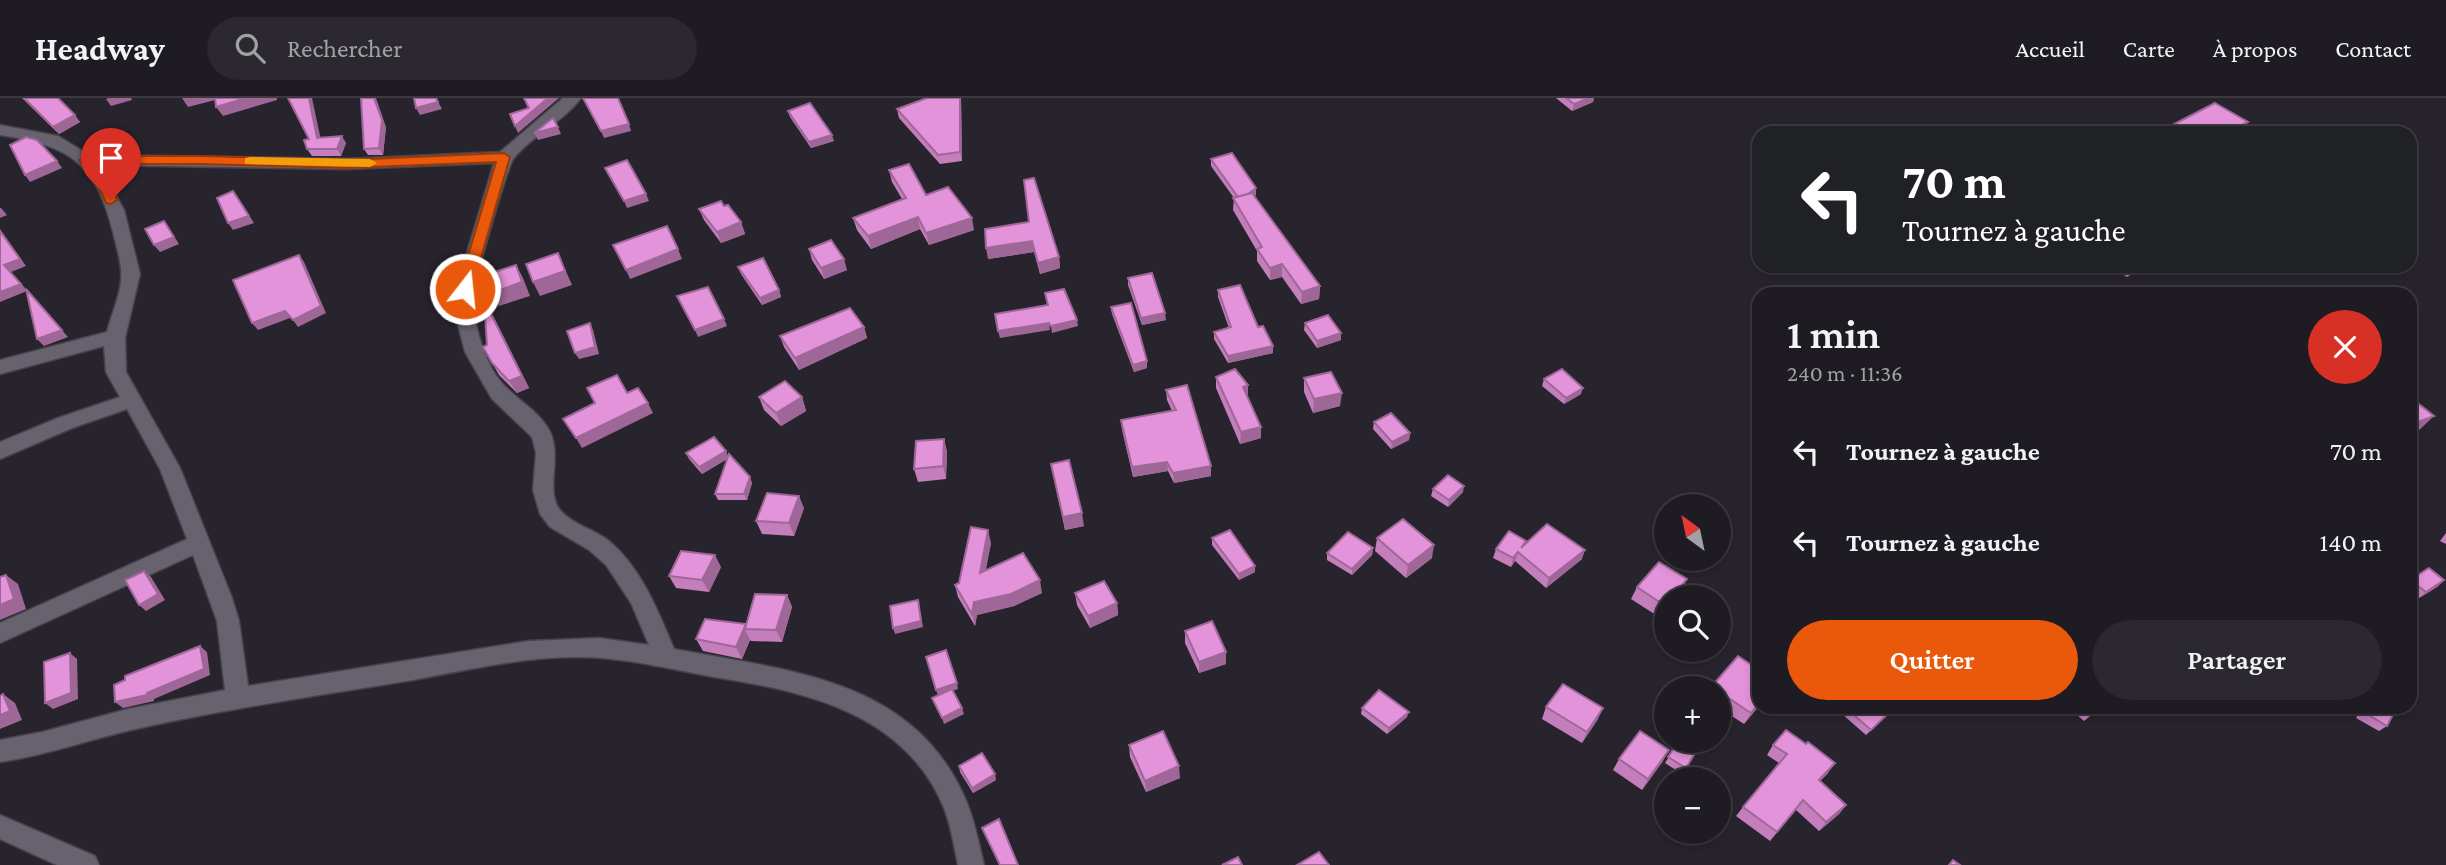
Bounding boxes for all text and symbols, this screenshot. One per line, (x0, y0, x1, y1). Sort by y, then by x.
search box (207, 17, 697, 80)
icon: search (231, 29, 269, 67)
text: Headway (35, 30, 165, 67)
text: Rechercher (287, 34, 402, 63)
text: Accueil (2015, 35, 2085, 62)
text: Carte (2123, 35, 2175, 62)
text: À propos (2213, 35, 2297, 62)
text: Contact (2335, 35, 2411, 62)
pin (81, 128, 141, 200)
icon: arrive (92, 139, 130, 177)
icon: left (1787, 154, 1878, 245)
text: 70 m (1902, 154, 2006, 209)
text: Tournez à gauche (1902, 212, 2125, 248)
position arrow (428, 252, 502, 326)
text: 1 min (1787, 310, 1880, 357)
button: close (2308, 310, 2382, 384)
text: 240 m · 11:36 (1787, 360, 1903, 386)
icon: left (1787, 433, 1825, 471)
text: Tournez à gauche (1846, 437, 2040, 466)
text: 70 m (2330, 437, 2382, 466)
north arrow (1654, 494, 1731, 570)
map controls (1654, 494, 1731, 844)
icon: left (1787, 524, 1825, 562)
text: Tournez à gauche (1846, 528, 2040, 557)
text: 140 m (2320, 528, 2382, 557)
button: search (1654, 585, 1731, 662)
button: Quitter (1787, 620, 2078, 700)
button: Partager (2092, 620, 2382, 700)
button: + (1654, 676, 1731, 753)
button: − (1654, 767, 1731, 844)

